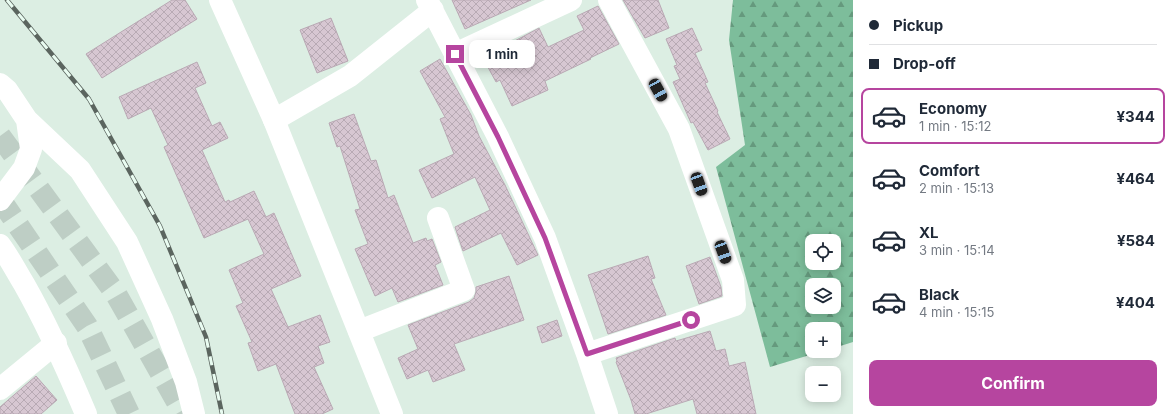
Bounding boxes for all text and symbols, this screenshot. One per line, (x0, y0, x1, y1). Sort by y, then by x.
text: Pickup (893, 16, 943, 35)
callout: 1 min (469, 40, 535, 68)
route end (446, 45, 464, 63)
text: 1 min (486, 46, 518, 62)
text: Drop-off (893, 54, 956, 73)
car (647, 77, 669, 103)
icon: car (871, 98, 907, 134)
text: Economy (919, 99, 987, 118)
text: ¥344 (1116, 107, 1155, 126)
text: 1 min · 15:12 (919, 118, 991, 134)
icon: car (871, 160, 907, 196)
text: Comfort (919, 161, 980, 180)
text: ¥464 (1116, 169, 1155, 188)
car (689, 171, 709, 197)
text: 2 min · 15:13 (919, 180, 994, 196)
icon: car (871, 222, 907, 258)
text: XL (919, 223, 939, 242)
text: ¥584 (1117, 231, 1155, 250)
map controls (805, 234, 841, 402)
button: locate (805, 234, 841, 270)
car (713, 239, 733, 265)
text: 3 min · 15:14 (919, 242, 995, 258)
button: layers (805, 278, 841, 314)
icon: car (871, 284, 907, 320)
text: Black (919, 285, 959, 304)
text: ¥404 (1116, 293, 1155, 312)
text: 4 min · 15:15 (919, 304, 994, 320)
route start (682, 311, 700, 329)
button: + (805, 322, 841, 358)
button: Confirm (869, 360, 1157, 406)
button: − (805, 366, 841, 402)

